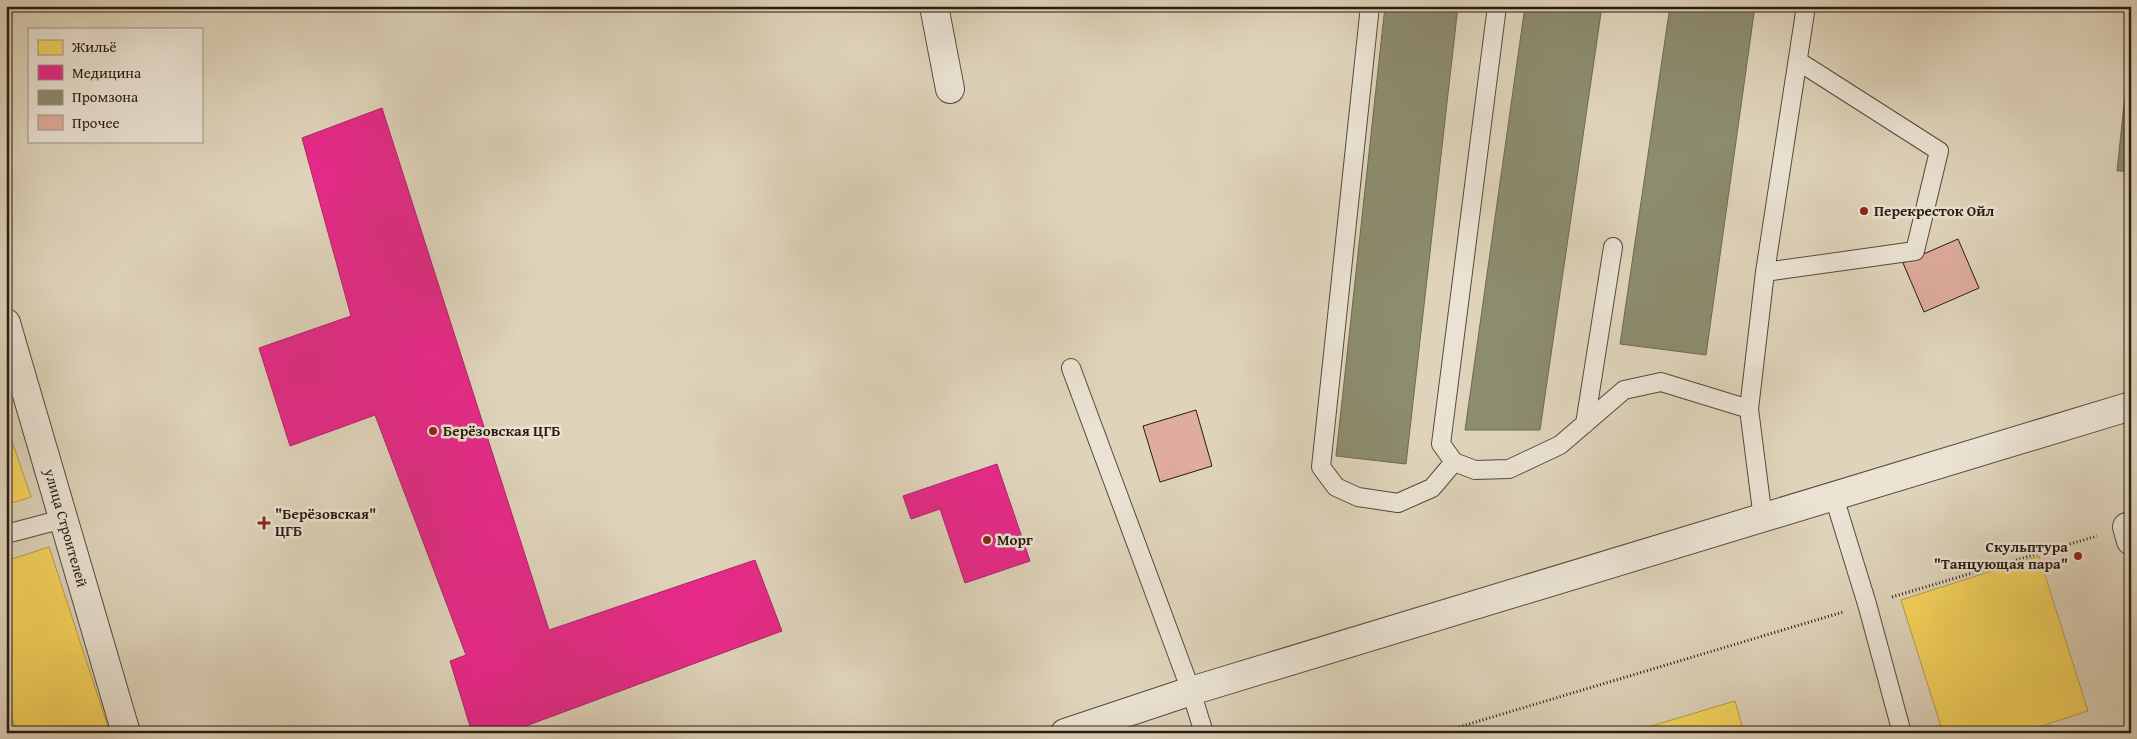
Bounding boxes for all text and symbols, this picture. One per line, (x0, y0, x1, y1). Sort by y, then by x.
legend (28, 28, 202, 142)
text: Жильё (71, 36, 117, 57)
text: Медицина (72, 62, 142, 83)
text: Промзона (72, 86, 139, 107)
text: Прочее (72, 112, 120, 133)
place label: Перекресток Ойл (1874, 200, 1995, 221)
marker: Перекресток Ойл (1858, 205, 1870, 217)
place label: Берёзовская ЦГБ (443, 420, 560, 441)
marker: Берёзовская ЦГБ (427, 425, 439, 437)
street label: улица Строителей (39, 465, 93, 590)
place label: "Берёзовская" ЦГБ (275, 503, 376, 541)
marker: "Берёзовская" ЦГБ (257, 516, 271, 530)
place label: Морг (997, 529, 1033, 550)
marker: Морг (981, 534, 993, 546)
place label: Скульптура "Танцующая пара" (1934, 536, 2068, 574)
marker: Скульптура "Танцующая пара" (2072, 550, 2084, 562)

